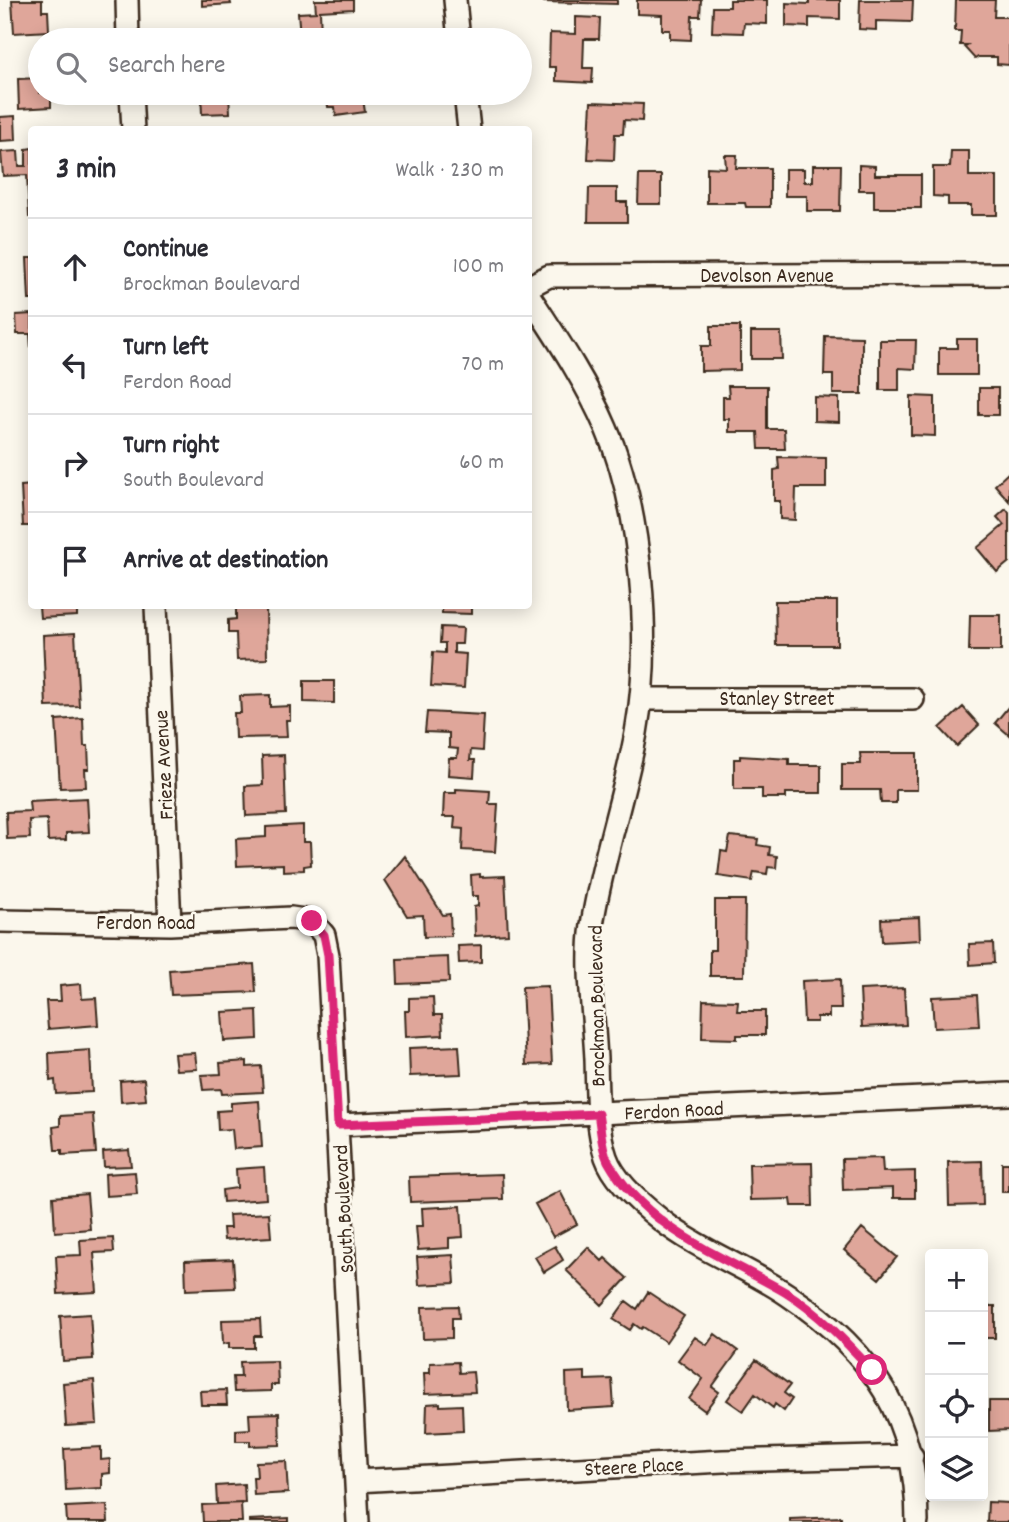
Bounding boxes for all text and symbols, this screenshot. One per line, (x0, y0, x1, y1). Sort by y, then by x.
search box (28, 28, 532, 105)
icon: search (52, 48, 90, 86)
text: Search here (108, 48, 226, 85)
text: 3 min (56, 150, 116, 193)
text: Walk · 230 m (395, 155, 504, 188)
text: Continue (123, 232, 208, 269)
icon: ahead (56, 248, 94, 286)
text: 100 m (453, 251, 504, 284)
street label: Devolson Avenue (700, 263, 834, 293)
text: Brockman Boulevard (123, 269, 300, 302)
text: Turn left (123, 330, 209, 367)
icon: left (56, 346, 94, 384)
text: 70 m (462, 349, 504, 382)
text: Ferdon Road (123, 367, 232, 400)
text: Turn right (123, 428, 220, 465)
icon: right (56, 444, 94, 482)
text: 60 m (459, 447, 504, 480)
text: South Boulevard (123, 465, 264, 498)
icon: arrive (56, 542, 94, 580)
text: Arrive at destination (123, 543, 328, 580)
street label: Stanley Street (719, 686, 835, 716)
street label: Frieze Avenue (148, 709, 184, 820)
route end (296, 905, 327, 936)
street label: Ferdon Road (96, 910, 196, 940)
street label: Brockman Boulevard (583, 925, 615, 1087)
street label: Ferdon Road (624, 1095, 725, 1131)
street label: South Boulevard (328, 1144, 364, 1274)
map controls (925, 1249, 988, 1501)
button: + (925, 1249, 988, 1312)
button: − (925, 1312, 988, 1375)
route start (856, 1354, 887, 1385)
button: locate (925, 1375, 988, 1438)
button: layers (925, 1438, 988, 1501)
street label: Steere Place (584, 1451, 685, 1487)

